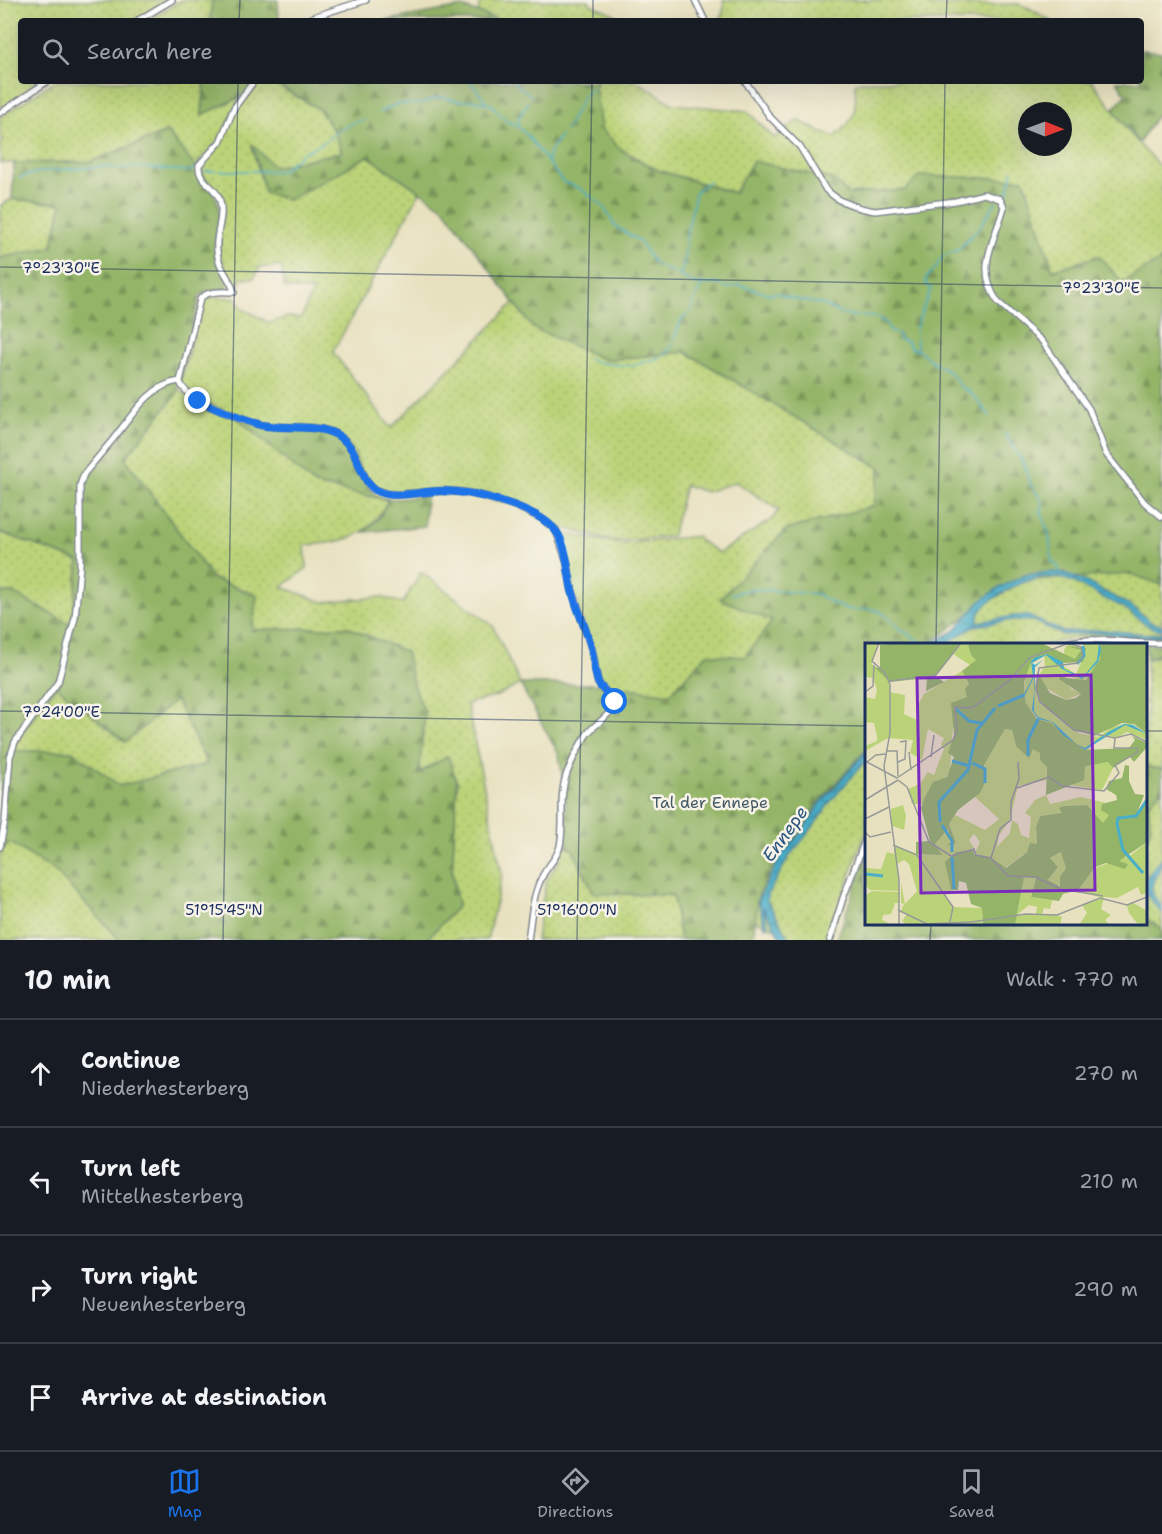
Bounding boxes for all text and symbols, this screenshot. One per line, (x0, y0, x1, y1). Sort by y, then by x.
search box (18, 18, 1144, 84)
icon: search (39, 35, 72, 68)
text: Search here (87, 37, 213, 66)
north arrow (1018, 102, 1072, 156)
text: 7°23'30"E (22, 258, 100, 278)
text: 7°23'30"E (1062, 278, 1140, 298)
route end (184, 387, 210, 413)
inset map (865, 643, 1147, 925)
route start (601, 688, 627, 714)
text: 7°24'00"E (22, 702, 100, 722)
park label: Tal der Ennepe (652, 792, 768, 813)
water label: Ennepe (757, 801, 813, 867)
text: 51°15'45"N (185, 900, 263, 920)
text: 51°16'00"N (537, 900, 617, 920)
text: 10 min (24, 962, 111, 997)
text: Walk · 770 m (1006, 966, 1138, 992)
text: Continue (81, 1046, 181, 1075)
icon: ahead (24, 1057, 57, 1090)
text: 270 m (1074, 1060, 1138, 1086)
text: Niederhesterberg (81, 1075, 249, 1101)
text: Turn left (81, 1154, 180, 1183)
icon: left (24, 1165, 57, 1198)
text: 210 m (1079, 1168, 1138, 1194)
text: Mittelhesterberg (81, 1183, 243, 1209)
text: Turn right (81, 1262, 198, 1291)
icon: right (24, 1273, 57, 1306)
text: 290 m (1073, 1276, 1138, 1302)
text: Neuenhesterberg (81, 1291, 246, 1317)
icon: arrive (24, 1381, 57, 1414)
text: Arrive at destination (81, 1383, 327, 1412)
tab: Map (168, 1465, 202, 1522)
tab: Directions (537, 1465, 614, 1522)
tab: Saved (949, 1465, 994, 1522)

